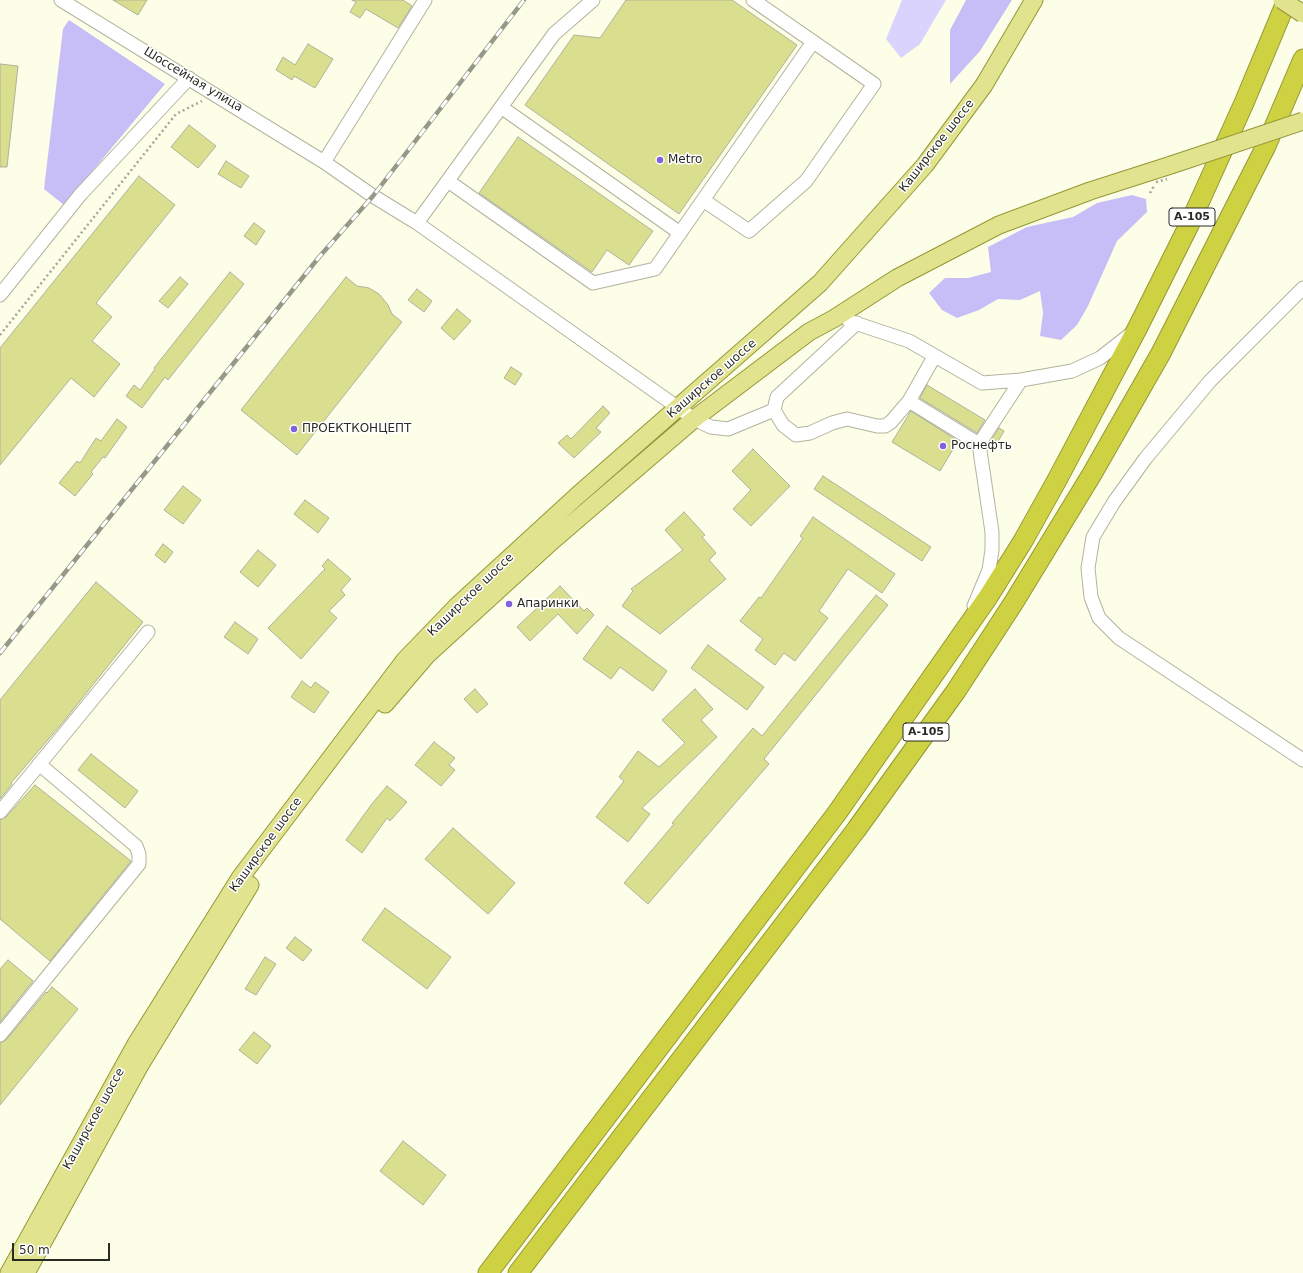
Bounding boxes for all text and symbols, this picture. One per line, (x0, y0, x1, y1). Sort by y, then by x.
street label: Шоссейная улица (141, 45, 245, 115)
street label: Каширское шоссе (896, 97, 978, 195)
place label: Metro (668, 153, 702, 167)
marker: Metro (655, 155, 665, 165)
road number: А-105 (1169, 208, 1215, 226)
street label: Каширское шоссе (664, 336, 760, 422)
place label: ПРОЕКТКОНЦЕПТ (302, 422, 411, 436)
marker: ПРОЕКТКОНЦЕПТ (289, 424, 299, 434)
place label: Роснефть (951, 439, 1012, 453)
marker: Роснефть (938, 441, 948, 451)
street label: Каширское шоссе (425, 550, 517, 640)
place label: Апаринки (517, 597, 579, 611)
marker: Апаринки (504, 599, 514, 609)
road number: А-105 (903, 723, 949, 741)
street label: Каширское шоссе (227, 795, 305, 895)
street label: Каширское шоссе (60, 1066, 128, 1172)
scale bar (14, 1235, 112, 1261)
text: 50 m (19, 1243, 50, 1257)

